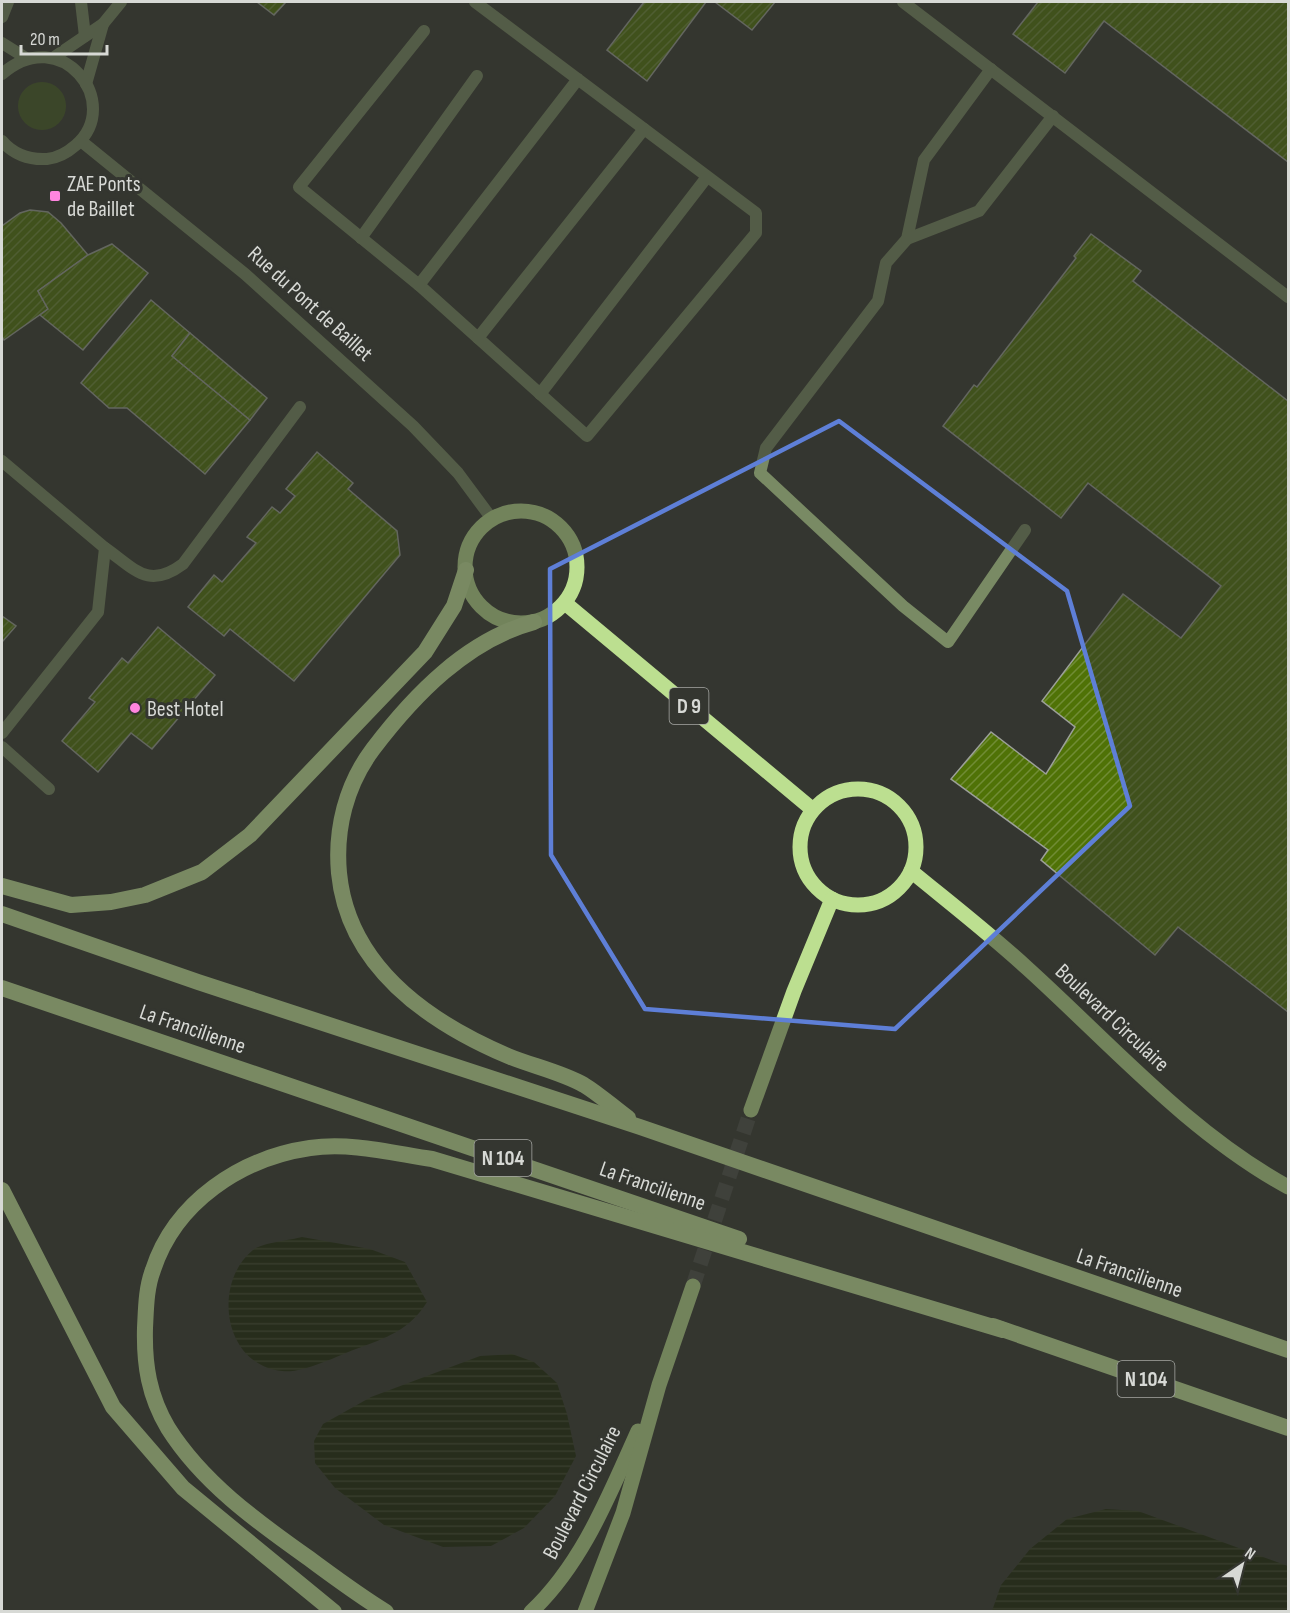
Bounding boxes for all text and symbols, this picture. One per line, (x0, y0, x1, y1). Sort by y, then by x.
scale bar (21, 18, 106, 56)
text: 20 m (30, 29, 60, 50)
place label: ZAE Ponts de Baillet (67, 171, 141, 223)
marker: ZAE Ponts de Baillet (48, 189, 62, 203)
street label: Rue du Pont de Baillet (242, 241, 378, 368)
road number: D 9 (670, 688, 708, 724)
place label: Best Hotel (147, 696, 224, 723)
marker: Best Hotel (128, 701, 142, 715)
street label: Boulevard Circulaire (1049, 958, 1175, 1078)
street label: La Francilienne (136, 999, 249, 1060)
road number: N 104 (474, 1140, 532, 1176)
street label: La Francilienne (596, 1156, 709, 1217)
street label: La Francilienne (1073, 1243, 1186, 1304)
road number: N 104 (1118, 1361, 1174, 1397)
street label: Boulevard Circulaire (537, 1421, 628, 1564)
north arrow (1212, 1535, 1272, 1595)
text: N (1241, 1544, 1259, 1564)

